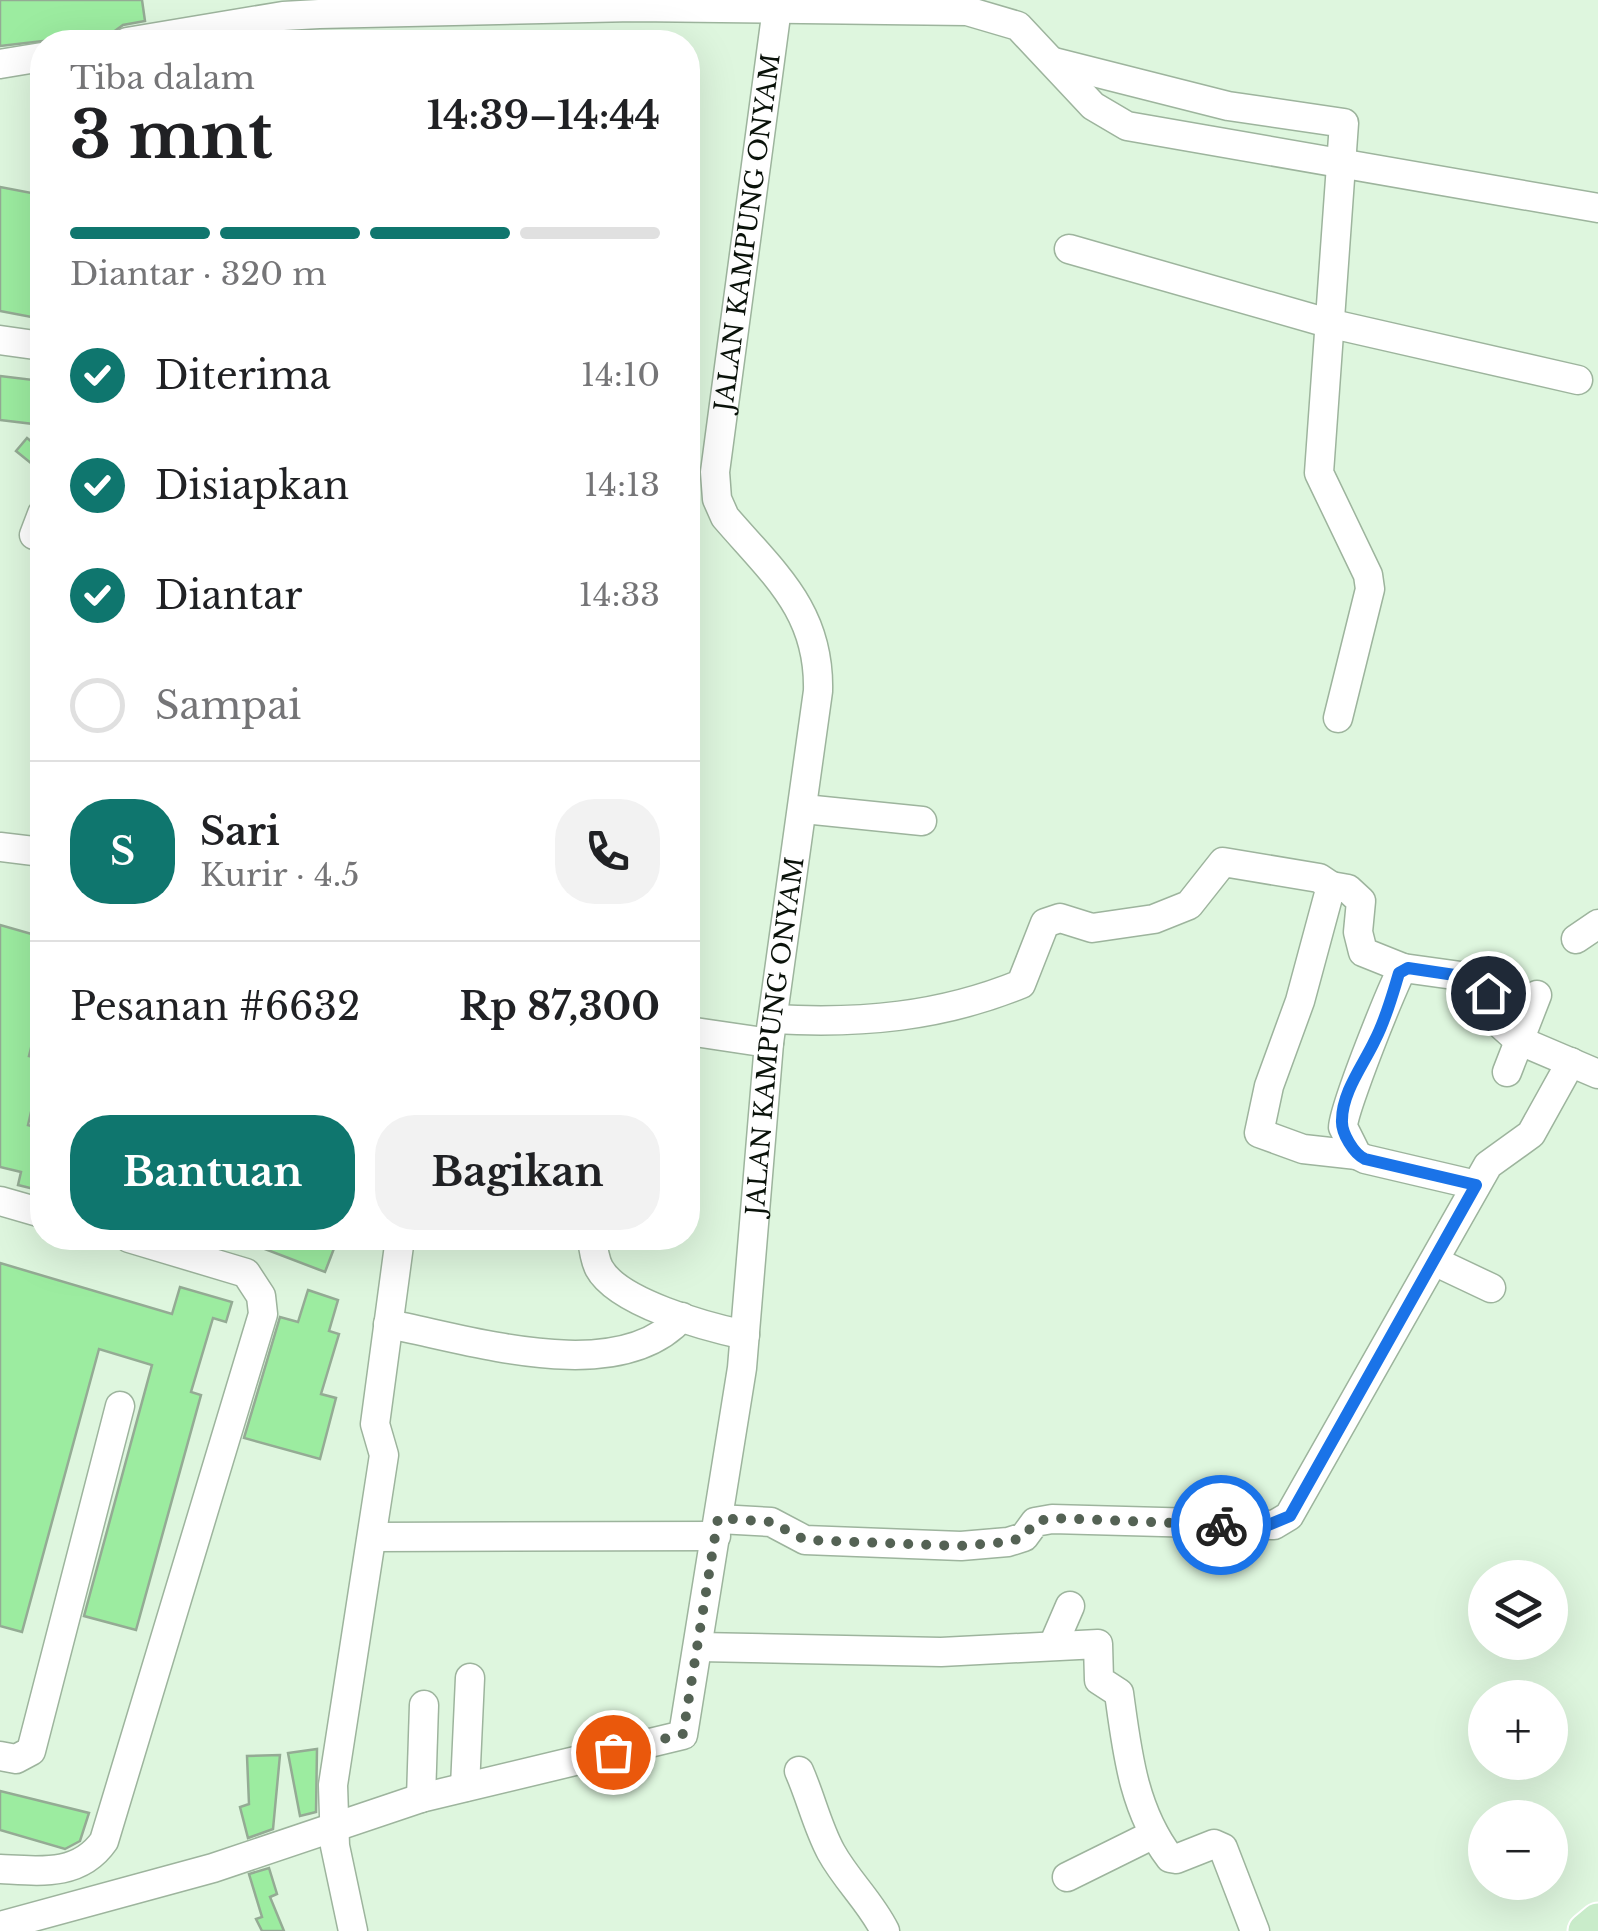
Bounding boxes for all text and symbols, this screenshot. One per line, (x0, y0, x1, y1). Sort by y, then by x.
street label: JALAN KAMPUNG ONYAM (707, 51, 786, 416)
text: Tiba dalam (70, 58, 255, 98)
text: 14:39–14:44 (427, 92, 660, 139)
text: 3 mnt (70, 95, 273, 176)
text: Diantar · 320 m (70, 254, 327, 294)
icon: check (70, 348, 125, 403)
text: Diterima (155, 352, 331, 399)
text: 14:10 (581, 355, 660, 395)
icon: check (70, 458, 125, 513)
text: Disiapkan (155, 462, 349, 509)
text: 14:13 (584, 465, 660, 505)
icon: check (70, 568, 125, 623)
text: Diantar (155, 572, 302, 619)
text: 14:33 (578, 575, 660, 615)
text: Sampai (155, 682, 301, 729)
button: phone (555, 799, 660, 904)
text: Sari (200, 808, 280, 855)
text: S (110, 828, 135, 875)
text: Kurir · 4.5 (200, 855, 360, 895)
street label: JALAN KAMPUNG ONYAM (739, 855, 810, 1220)
pin (1446, 951, 1531, 1036)
icon: home (1461, 966, 1516, 1021)
text: Pesanan #6632 (70, 983, 360, 1030)
text: Rp 87,300 (459, 983, 660, 1030)
button: Bantuan (70, 1115, 355, 1230)
button: Bagikan (375, 1115, 660, 1230)
courier (1171, 1475, 1271, 1575)
icon: bike (1194, 1498, 1249, 1553)
map controls (1468, 1560, 1568, 1900)
button: layers (1468, 1560, 1568, 1660)
button: + (1468, 1680, 1568, 1780)
pin (571, 1710, 656, 1795)
icon: bag (586, 1725, 641, 1780)
button: − (1468, 1800, 1568, 1900)

